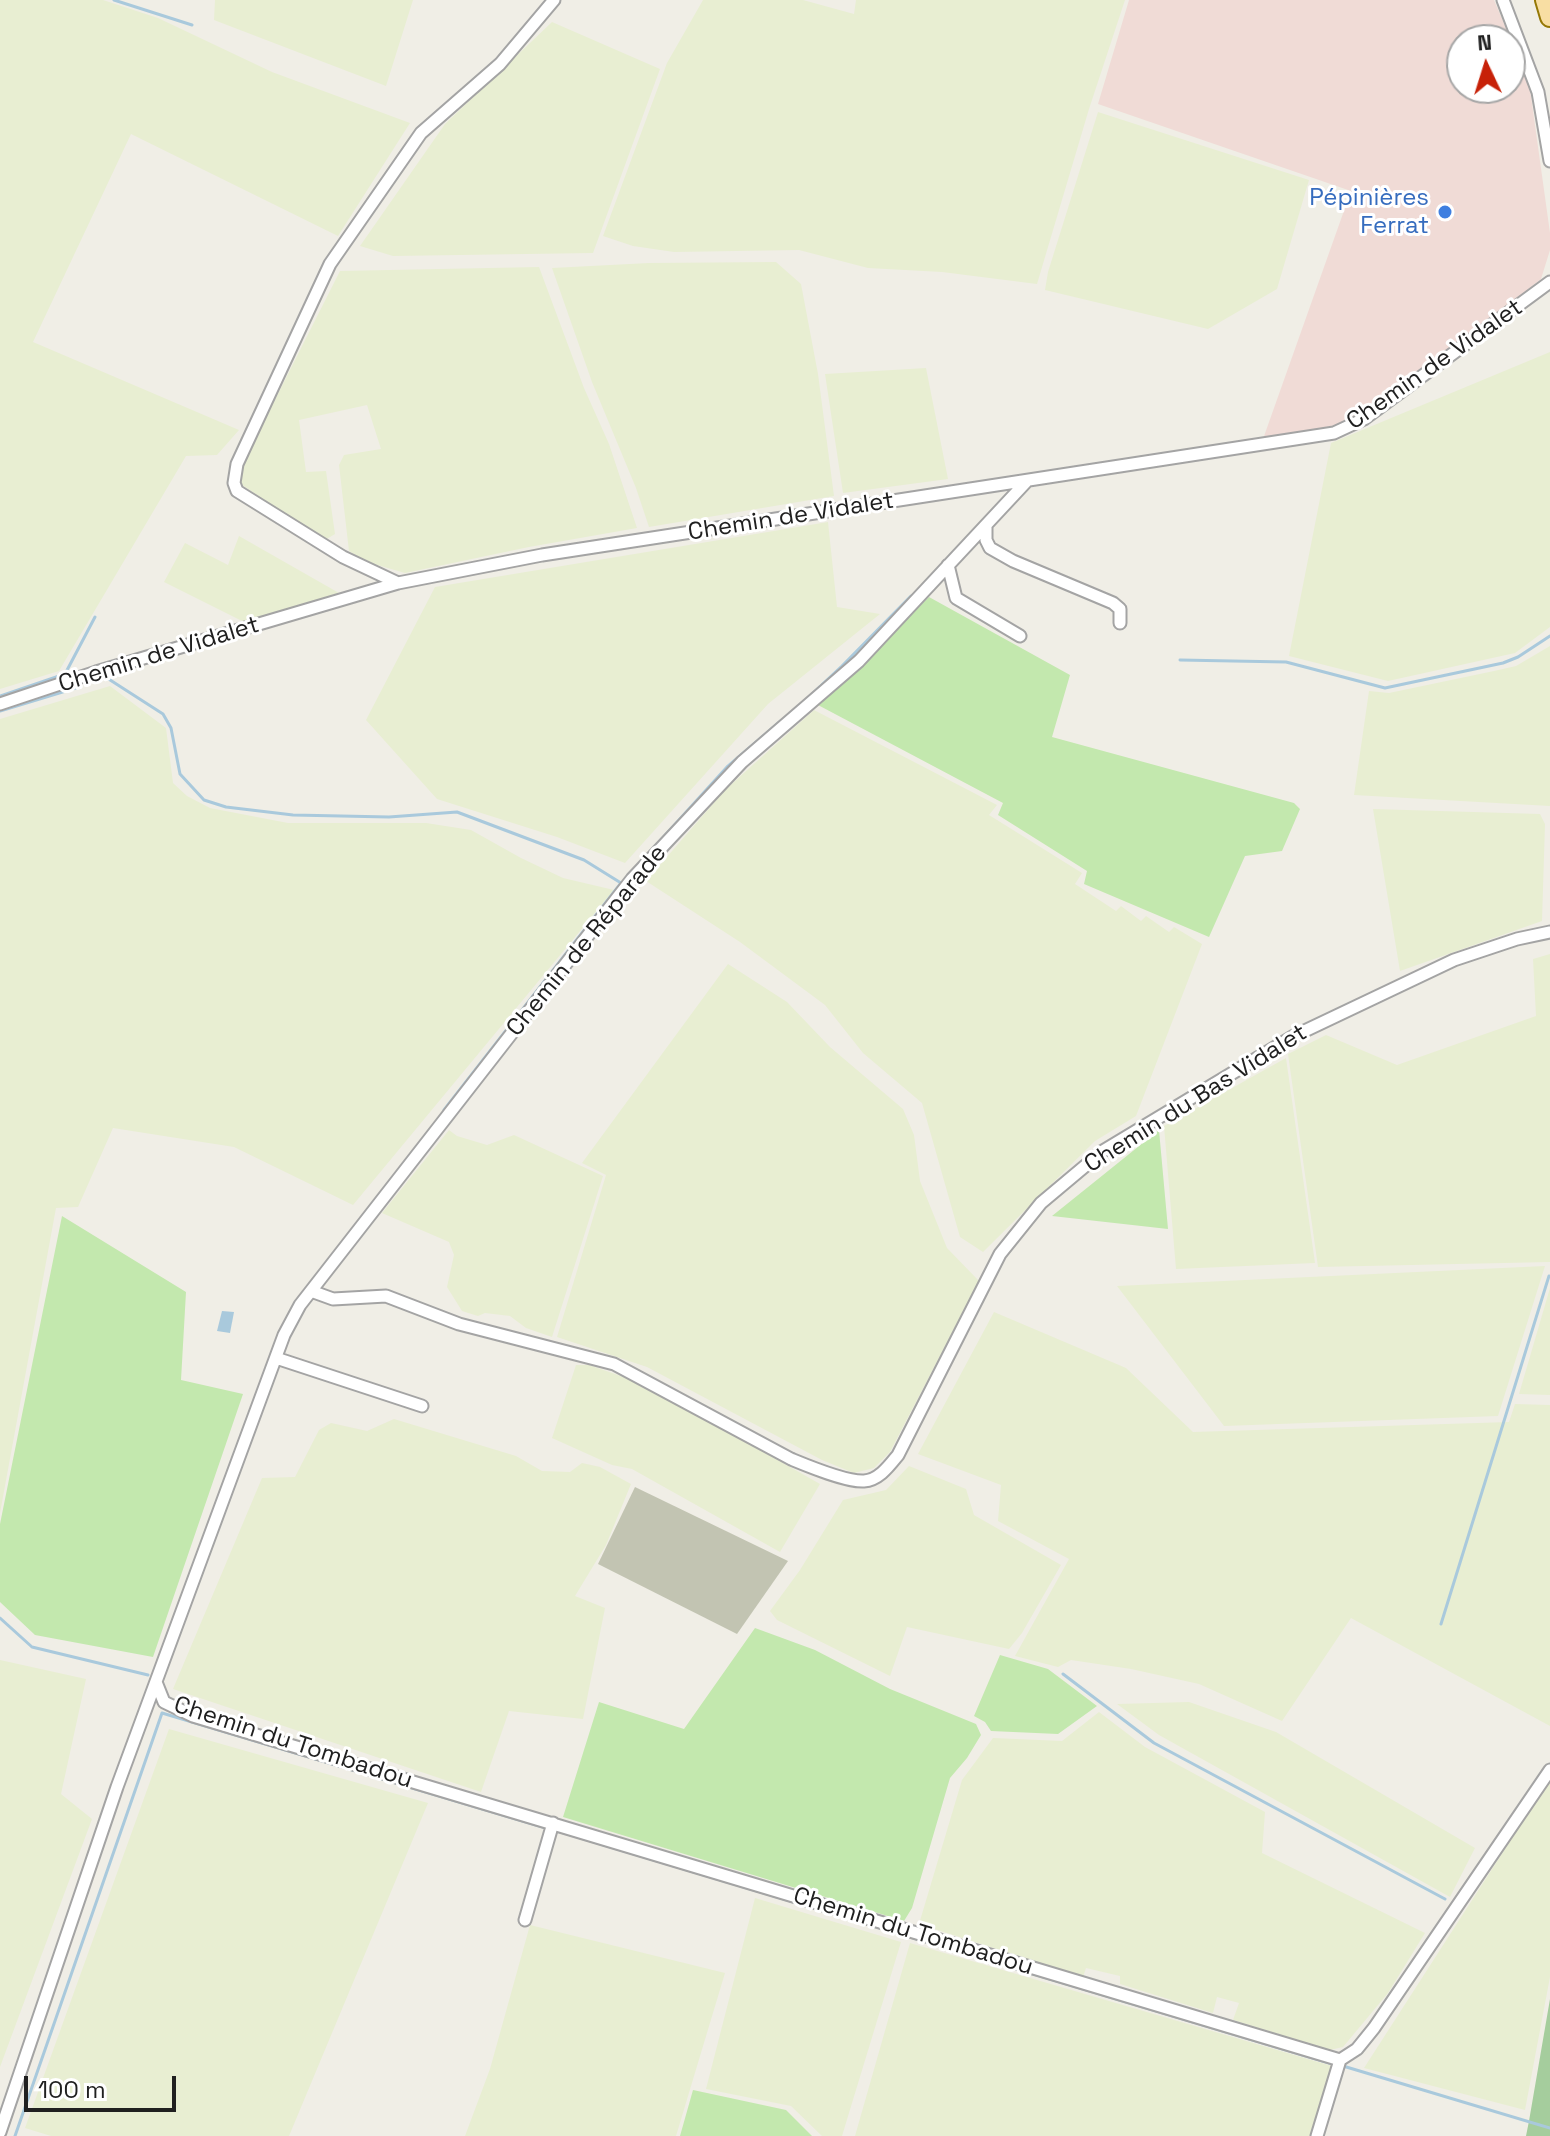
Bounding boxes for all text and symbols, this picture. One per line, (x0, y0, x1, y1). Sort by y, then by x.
north arrow (1446, 24, 1526, 104)
text: N (1476, 28, 1493, 57)
place label: Pépinières Ferrat (1309, 184, 1429, 240)
marker: Pépinières Ferrat (1436, 203, 1454, 221)
street label: Chemin de Vidalet (1341, 293, 1529, 437)
street label: Chemin de Vidalet (686, 486, 896, 548)
street label: Chemin de Vidalet (55, 611, 263, 699)
street label: Chemin de Réparade (501, 839, 673, 1043)
street label: Chemin du Bas Vidalet (1079, 1019, 1313, 1179)
street label: Chemin du Tombadou (170, 1691, 416, 1795)
street label: Chemin du Tombadou (790, 1882, 1036, 1982)
scale bar (28, 2060, 180, 2110)
text: 100 m (38, 2074, 106, 2105)

